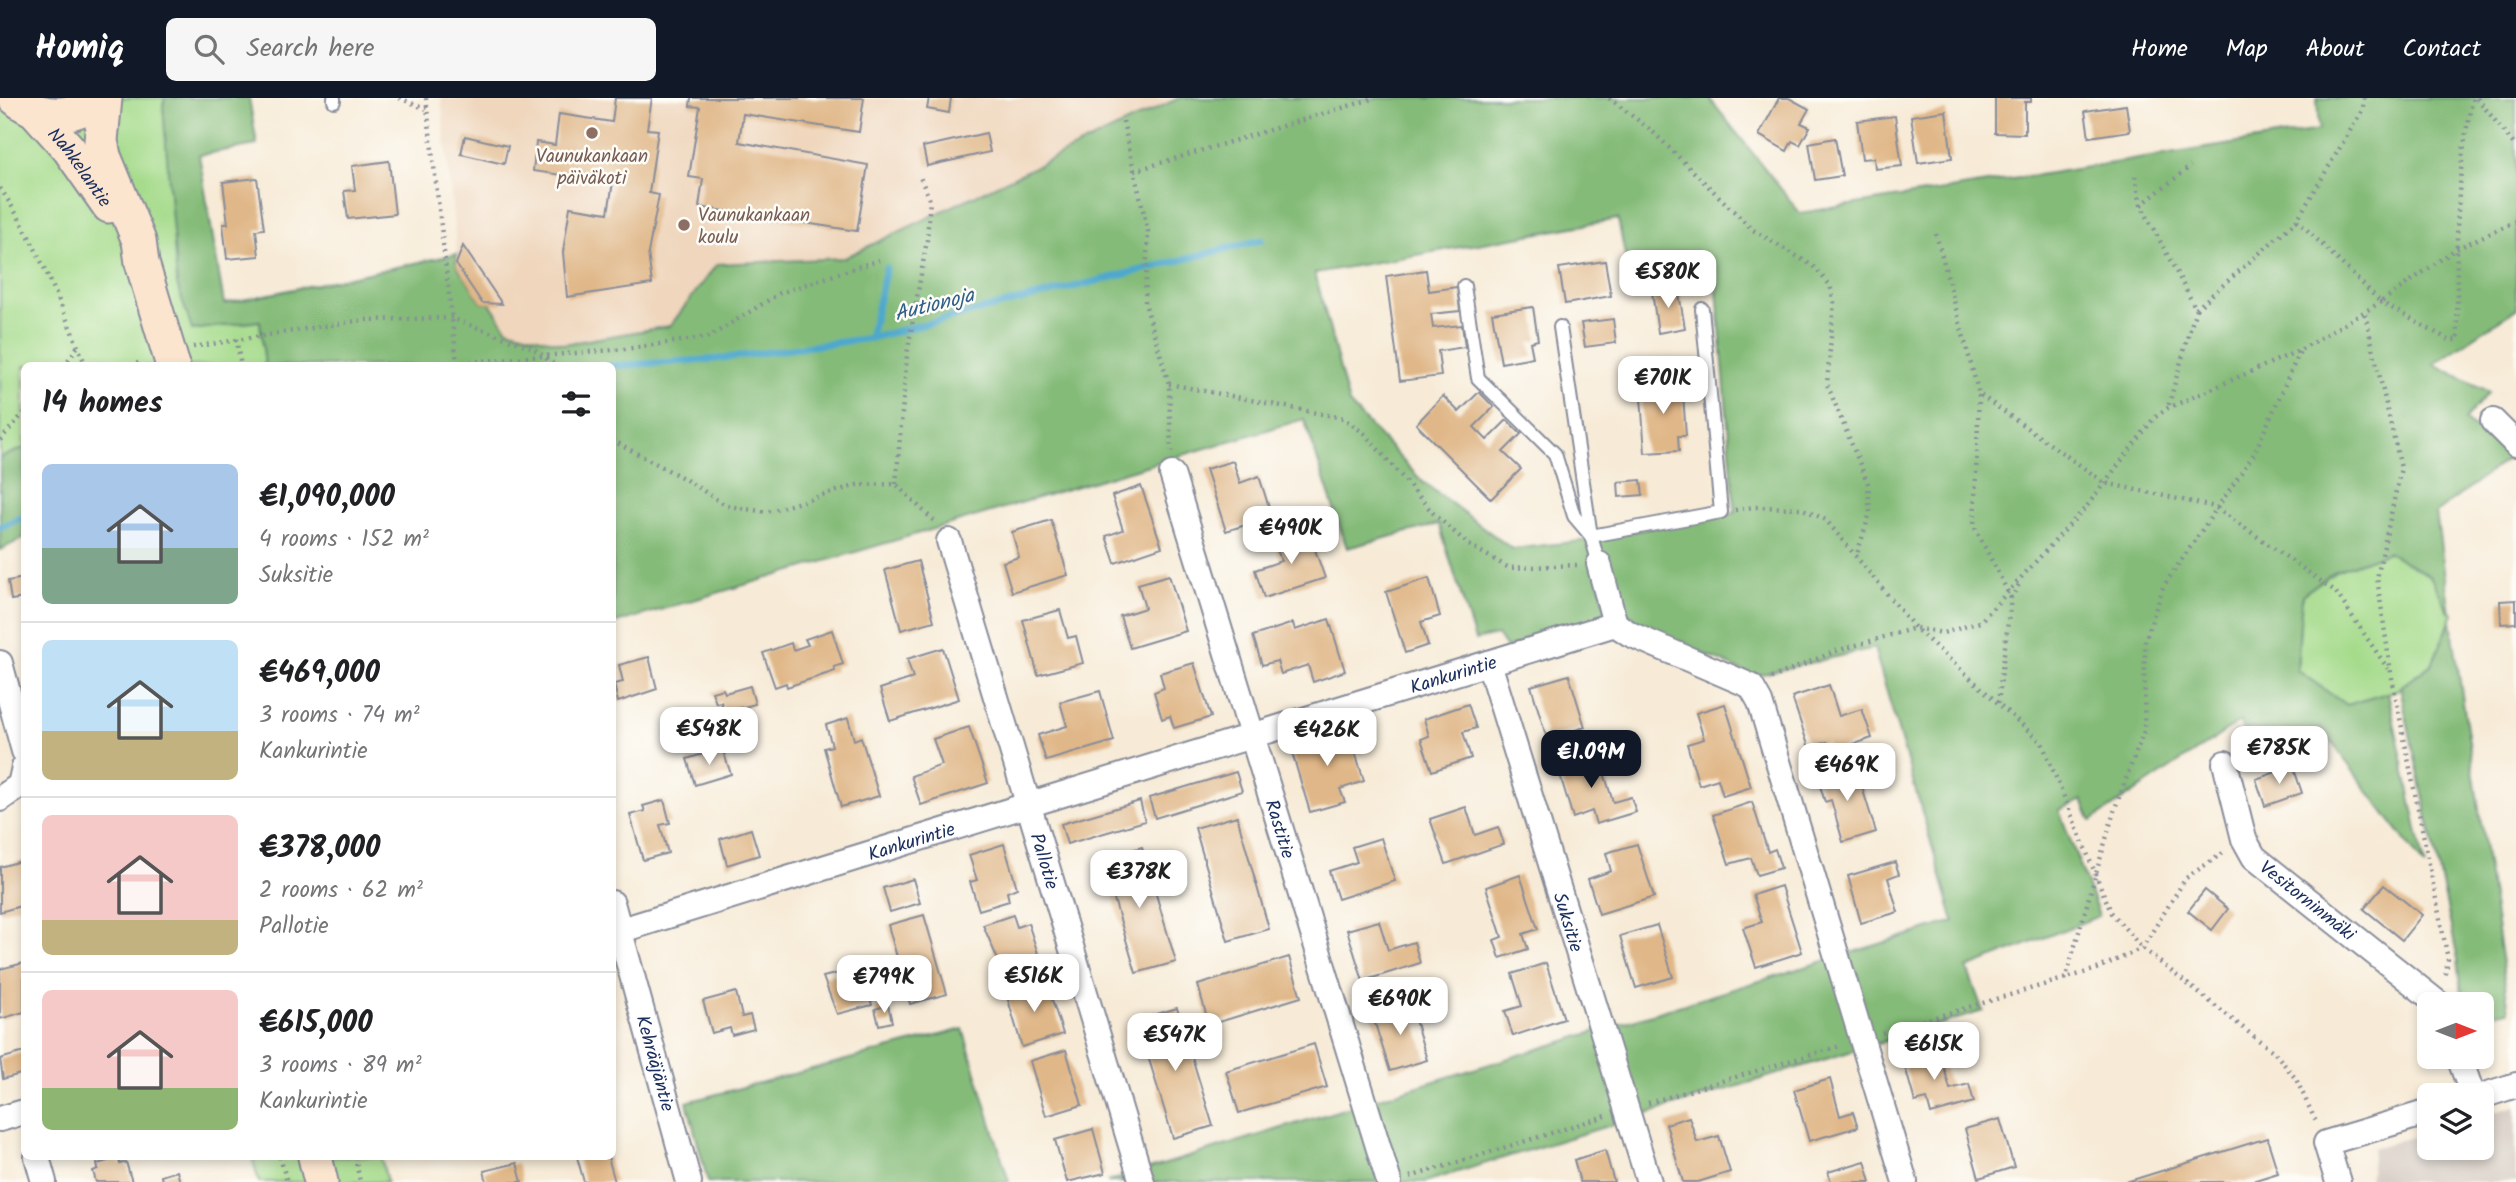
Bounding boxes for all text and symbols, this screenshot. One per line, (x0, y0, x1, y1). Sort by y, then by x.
search box (166, 18, 656, 81)
text: Homiq (35, 23, 124, 76)
text: Search here (246, 28, 374, 70)
icon: search (190, 30, 228, 68)
text: Home (2131, 30, 2188, 69)
text: Map (2226, 30, 2268, 69)
text: About (2306, 30, 2364, 69)
text: Contact (2402, 30, 2481, 69)
street label: Nahkelantie (39, 121, 119, 215)
marker: Vaunukankaan päiväkoti (584, 125, 600, 141)
place label: Vaunukankaan päiväkoti (536, 142, 648, 194)
place label: Vaunukankaan koulu (698, 201, 810, 253)
marker: Vaunukankaan koulu (676, 217, 692, 233)
pin: €580K (1619, 250, 1717, 310)
text: €580K (1635, 255, 1701, 291)
water label: Autionoja (891, 279, 979, 331)
pin: €701K (1614, 356, 1712, 416)
text: €701K (1634, 361, 1692, 397)
text: 14 homes (42, 380, 163, 428)
icon: filters (557, 385, 595, 423)
text: €1,090,000 (259, 474, 395, 522)
icon: home (98, 492, 182, 576)
pin: €490K (1242, 506, 1340, 566)
text: €490K (1259, 511, 1323, 547)
text: 4 rooms · 152 m² (259, 522, 429, 558)
text: Suksitie (259, 558, 333, 594)
street label: Kankurintie (1406, 648, 1501, 703)
text: €469,000 (259, 650, 380, 698)
icon: home (98, 668, 182, 752)
text: 3 rooms · 74 m² (259, 698, 420, 734)
pin: €548K (660, 708, 758, 767)
pin: €426K (1278, 708, 1376, 768)
text: €548K (676, 712, 742, 748)
text: €426K (1294, 713, 1360, 749)
pin: €785K (2230, 726, 2328, 786)
pin: €1.09M (1534, 730, 1648, 790)
text: €785K (2247, 731, 2311, 767)
text: Kankurintie (259, 734, 368, 770)
text: €1.09M (1557, 735, 1625, 771)
pin: €469K (1798, 744, 1896, 803)
text: €469K (1814, 748, 1880, 784)
street label: Rastitie (1256, 796, 1302, 863)
street label: Kankurintie (864, 815, 959, 870)
text: €378,000 (259, 825, 380, 873)
street label: Pallotie (1021, 829, 1066, 894)
icon: home (98, 843, 182, 927)
pin: €378K (1090, 850, 1188, 910)
street label: Vesitorninmäki (2252, 854, 2363, 950)
text: €378K (1106, 855, 1172, 891)
text: 2 rooms · 62 m² (259, 873, 423, 909)
street label: Suksitie (1544, 889, 1590, 957)
text: Pallotie (259, 909, 329, 945)
pin: €516K (985, 954, 1083, 1014)
pin: €799K (835, 956, 933, 1015)
text: €516K (1004, 959, 1064, 995)
text: €799K (853, 960, 915, 996)
pin: €690K (1351, 978, 1449, 1037)
text: €690K (1368, 982, 1432, 1018)
north arrow (2417, 992, 2494, 1069)
map controls (2417, 992, 2494, 1160)
text: €615,000 (259, 1000, 373, 1048)
street label: Kehrääjäntie (627, 1012, 682, 1115)
pin: €547K (1126, 1014, 1224, 1073)
icon: home (98, 1018, 182, 1102)
text: €547K (1143, 1018, 1207, 1054)
pin: €615K (1885, 1023, 1983, 1082)
text: €615K (1904, 1027, 1964, 1063)
text: 3 rooms · 89 m² (259, 1048, 422, 1084)
button: layers (2417, 1083, 2494, 1160)
text: Kankurintie (259, 1084, 368, 1120)

